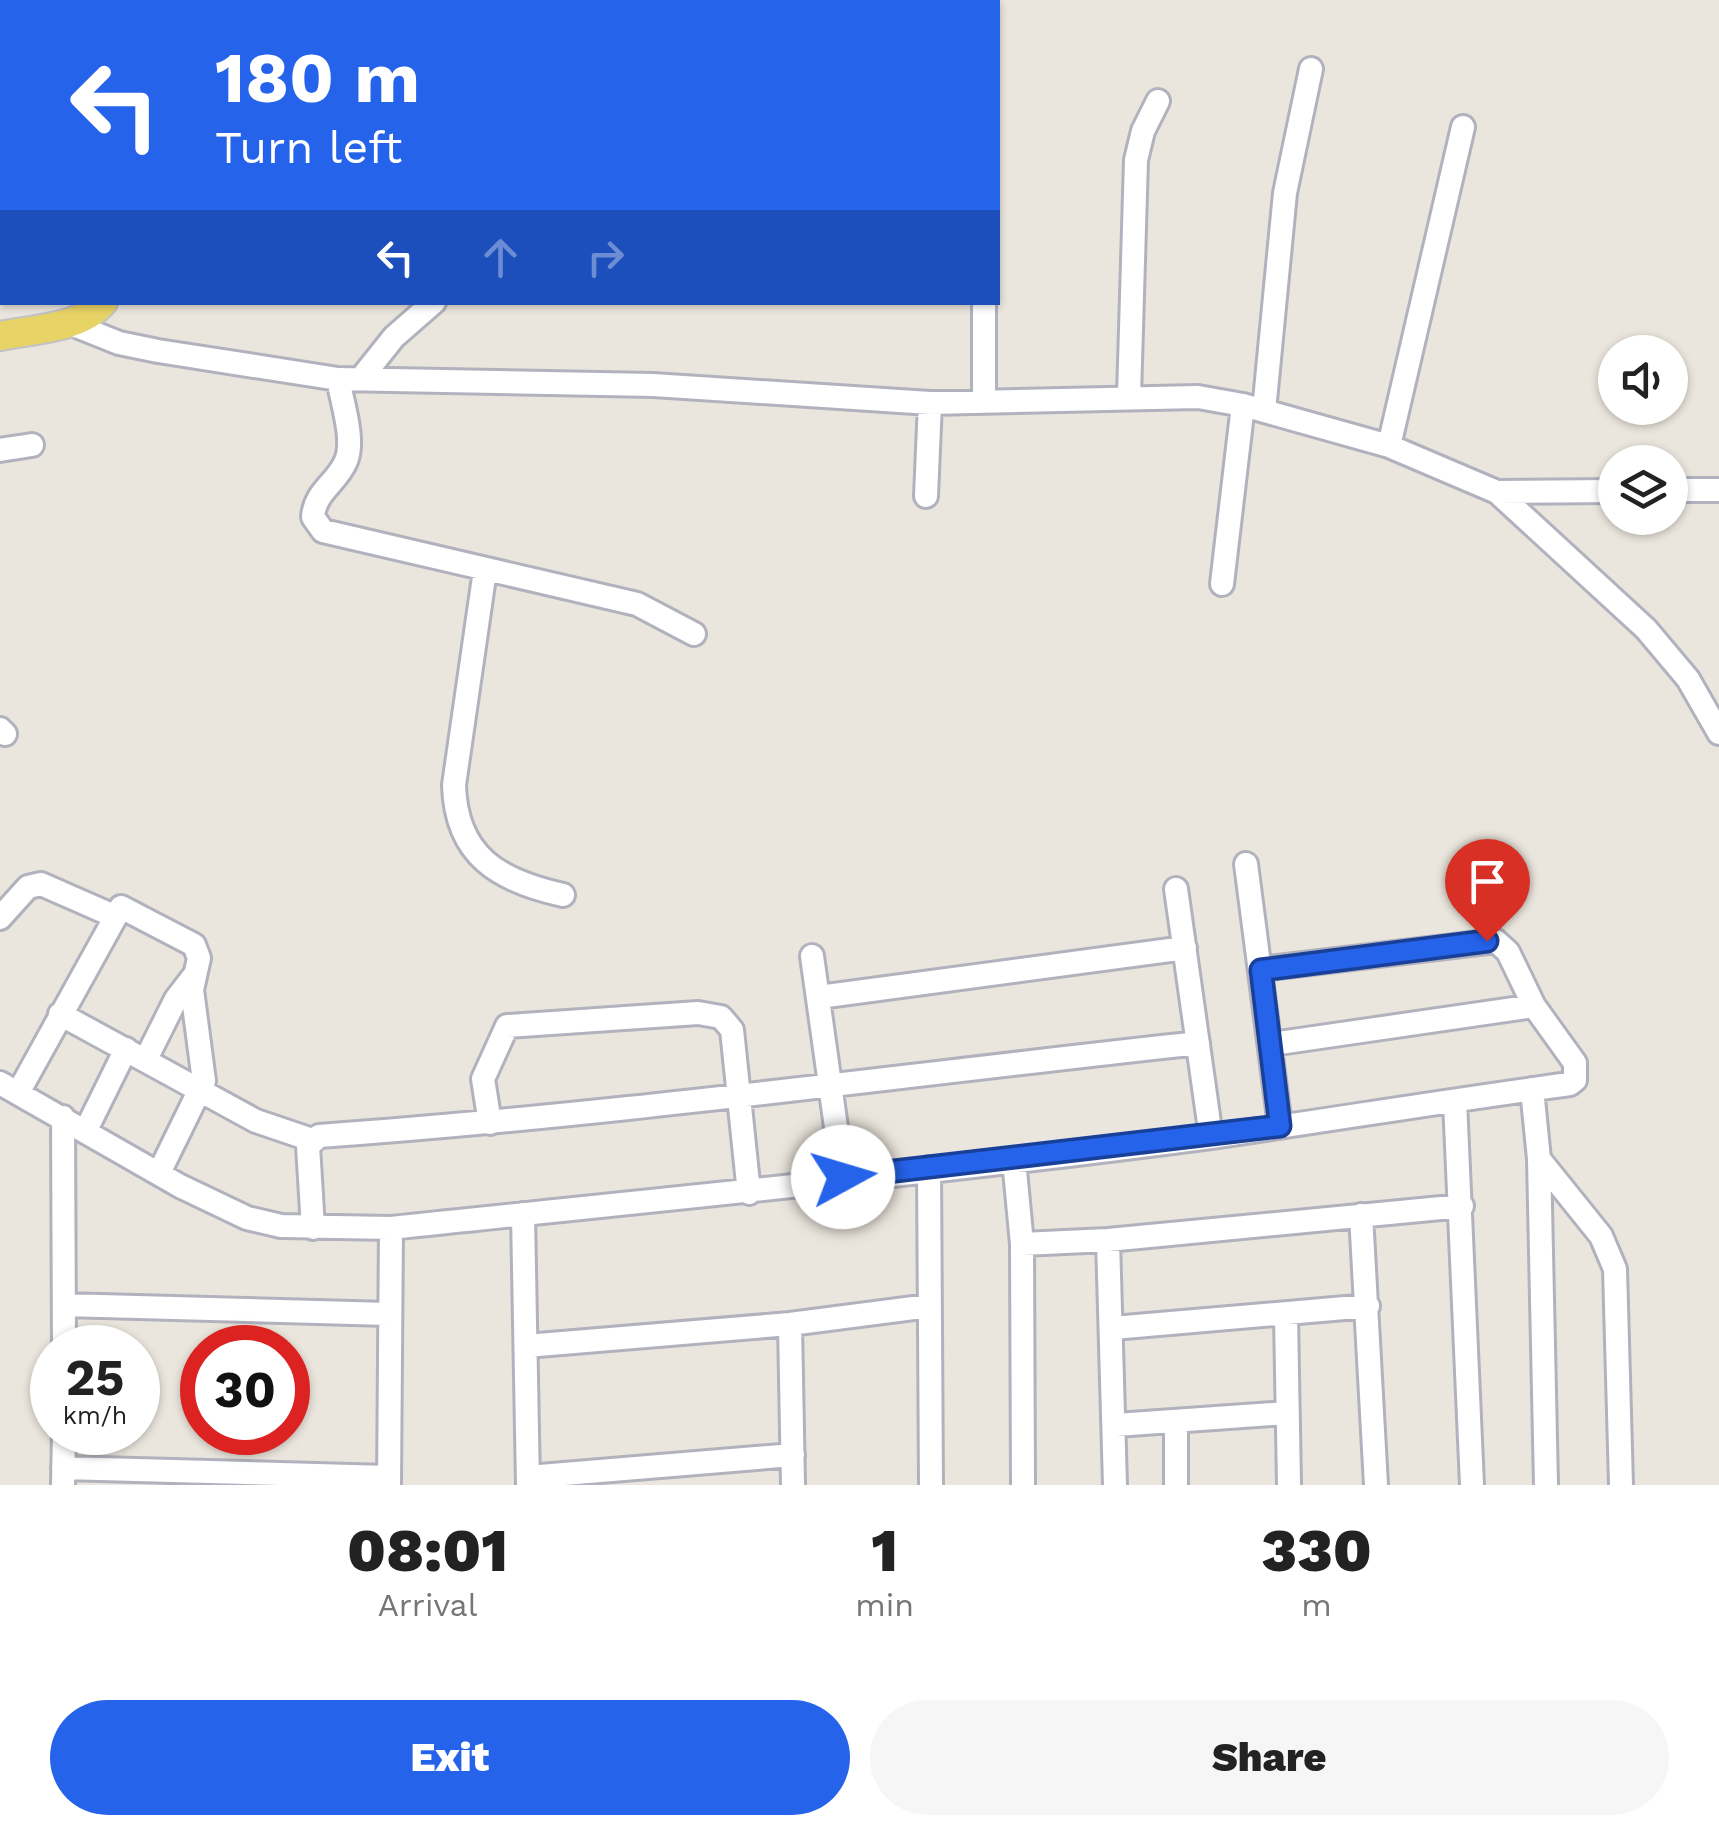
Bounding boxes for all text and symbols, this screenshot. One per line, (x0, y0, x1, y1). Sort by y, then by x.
text: 180 m (215, 37, 420, 119)
icon: left (50, 40, 180, 170)
text: Turn left (215, 121, 402, 174)
icon: left (368, 230, 423, 285)
icon: ahead (473, 230, 528, 285)
icon: right (578, 230, 633, 285)
map controls (1598, 335, 1688, 535)
button: sound (1598, 335, 1688, 425)
button: layers (1598, 445, 1688, 535)
pin (1445, 839, 1530, 942)
icon: arrive (1460, 854, 1515, 909)
position arrow (791, 1125, 895, 1229)
speed limit sign: 30 (180, 1325, 310, 1455)
text: 25 (66, 1348, 124, 1407)
text: km/h (63, 1401, 127, 1430)
text: 08:01 (347, 1515, 508, 1586)
text: 1 (871, 1515, 898, 1586)
text: 330 (1261, 1515, 1372, 1586)
text: Arrival (378, 1586, 478, 1624)
text: min (855, 1586, 914, 1624)
text: m (1301, 1586, 1332, 1624)
button: Exit (50, 1700, 850, 1815)
button: Share (870, 1700, 1669, 1815)

